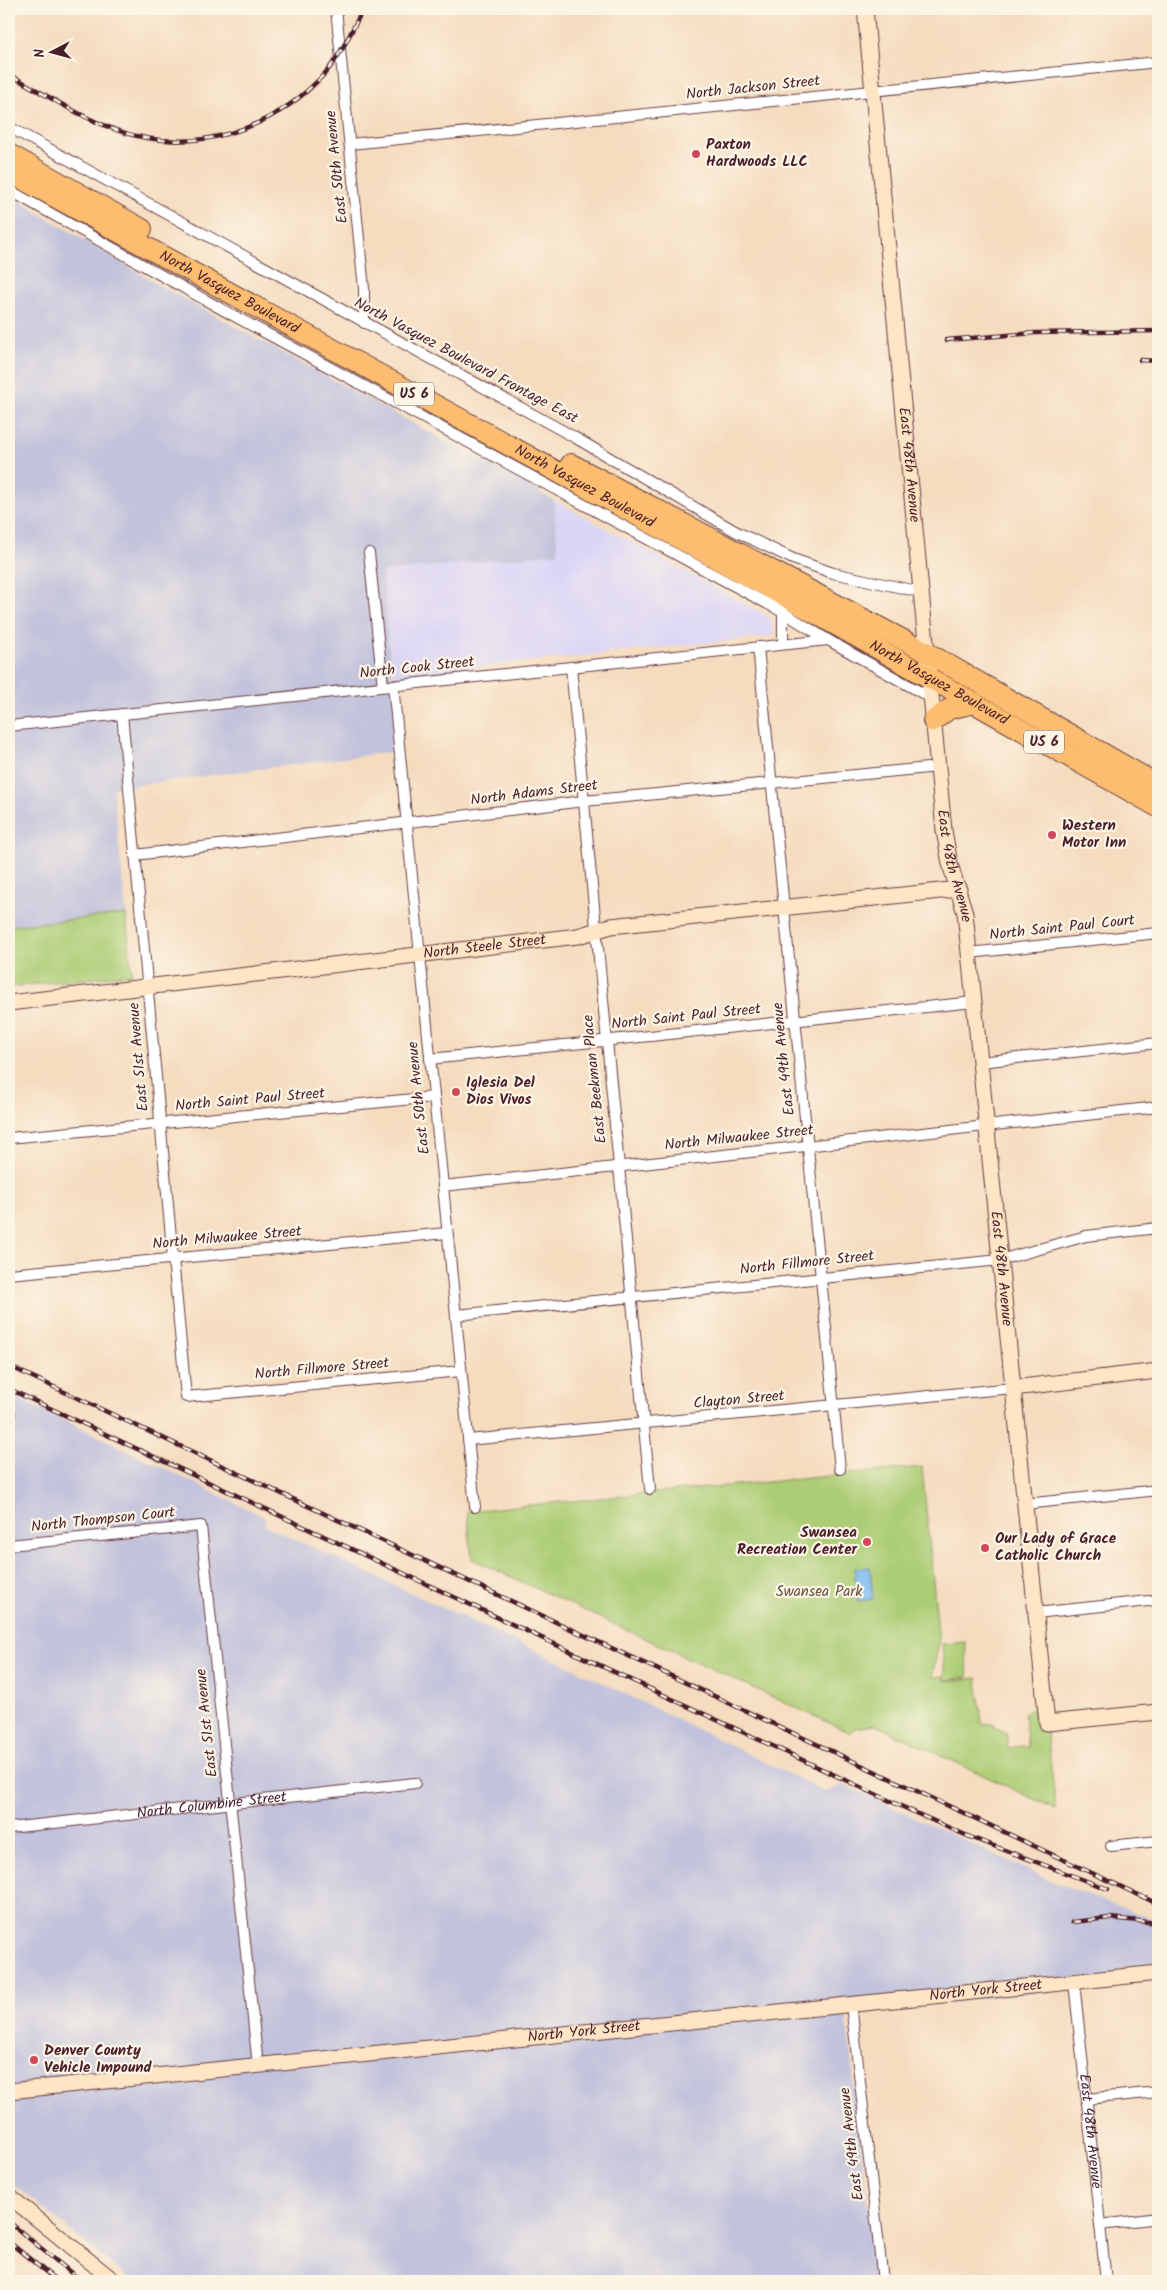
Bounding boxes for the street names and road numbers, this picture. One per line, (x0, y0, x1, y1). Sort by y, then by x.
street label: North Jackson Street (685, 69, 821, 107)
street label: East 50th Avenue (319, 109, 355, 225)
street label: North Vasquez Boulevard (155, 244, 304, 341)
street label: North Vasquez Boulevard Frontage East (350, 291, 583, 431)
road number: US 6 (394, 382, 434, 406)
street label: East 48th Avenue (891, 406, 926, 524)
street label: North Vasquez Boulevard (510, 439, 660, 535)
street label: North Vasquez Boulevard (865, 634, 1013, 732)
street label: North Cook Street (358, 650, 476, 686)
road number: US 6 (1024, 730, 1064, 754)
street label: North Adams Street (469, 773, 599, 813)
street label: East 48th Avenue (930, 808, 978, 924)
street label: North Saint Paul Court (988, 908, 1136, 948)
street label: North Steele Street (422, 928, 548, 966)
street label: North Saint Paul Street (610, 997, 762, 1037)
street label: East 51st Avenue (122, 1001, 156, 1112)
street label: East 49th Avenue (766, 1001, 802, 1117)
street label: East Beekman Place (576, 1013, 614, 1145)
street label: East 50th Avenue (401, 1040, 437, 1156)
street label: North Saint Paul Street (174, 1081, 326, 1119)
street label: North Milwaukee Street (663, 1118, 815, 1158)
street label: East 48th Avenue (983, 1210, 1019, 1327)
street label: North Milwaukee Street (151, 1220, 303, 1256)
street label: North Fillmore Street (739, 1244, 876, 1282)
street label: North Fillmore Street (254, 1351, 391, 1387)
street label: Clayton Street (692, 1384, 786, 1416)
street label: North Thompson Court (30, 1500, 176, 1539)
street label: East 51st Avenue (189, 1667, 225, 1779)
street label: North Columbine Street (135, 1785, 288, 1826)
street label: North York Street (928, 1973, 1044, 2008)
street label: North York Street (526, 2014, 642, 2050)
street label: East 48th Avenue (1072, 2072, 1108, 2190)
street label: East 49th Avenue (833, 2086, 871, 2202)

